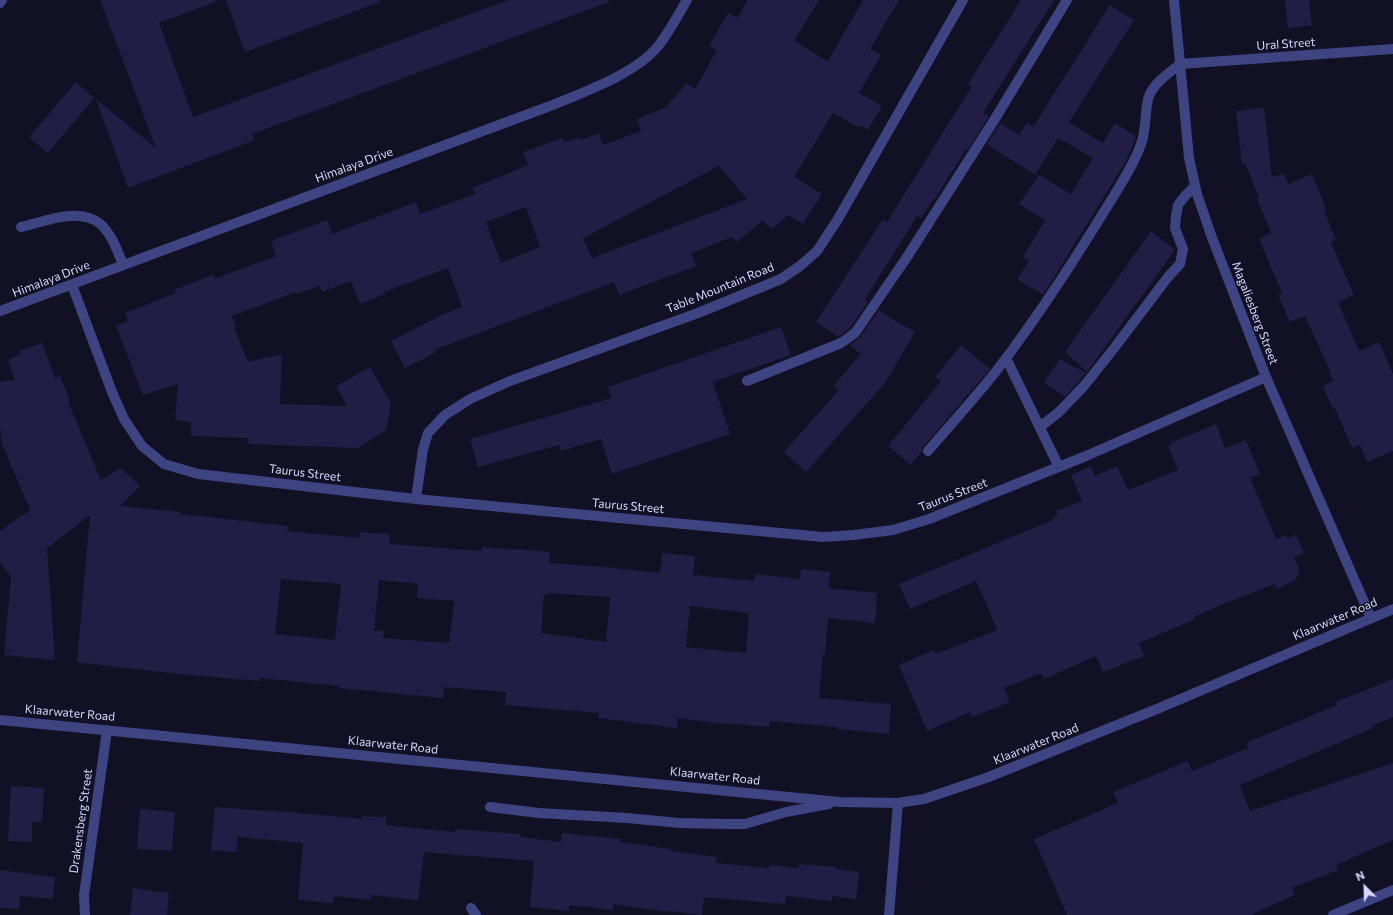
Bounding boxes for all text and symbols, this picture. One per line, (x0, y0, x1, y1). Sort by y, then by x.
street label: Ural Street (1256, 35, 1316, 53)
street label: Himalaya Drive (313, 144, 395, 186)
street label: Himalaya Drive (10, 258, 92, 300)
street label: Magaliesberg Street (1229, 259, 1281, 367)
street label: Table Mountain Road (664, 260, 776, 316)
street label: Taurus Street (268, 461, 342, 485)
street label: Taurus Street (916, 475, 990, 515)
street label: Taurus Street (591, 496, 665, 516)
street label: Klaarwater Road (1291, 595, 1379, 643)
street label: Klaarwater Road (24, 702, 116, 724)
street label: Klaarwater Road (991, 720, 1081, 768)
street label: Klaarwater Road (347, 733, 439, 757)
street label: Klaarwater Road (669, 764, 761, 788)
street label: Drakensberg Street (67, 768, 95, 874)
north arrow (1345, 867, 1385, 907)
text: N (1354, 868, 1366, 883)

